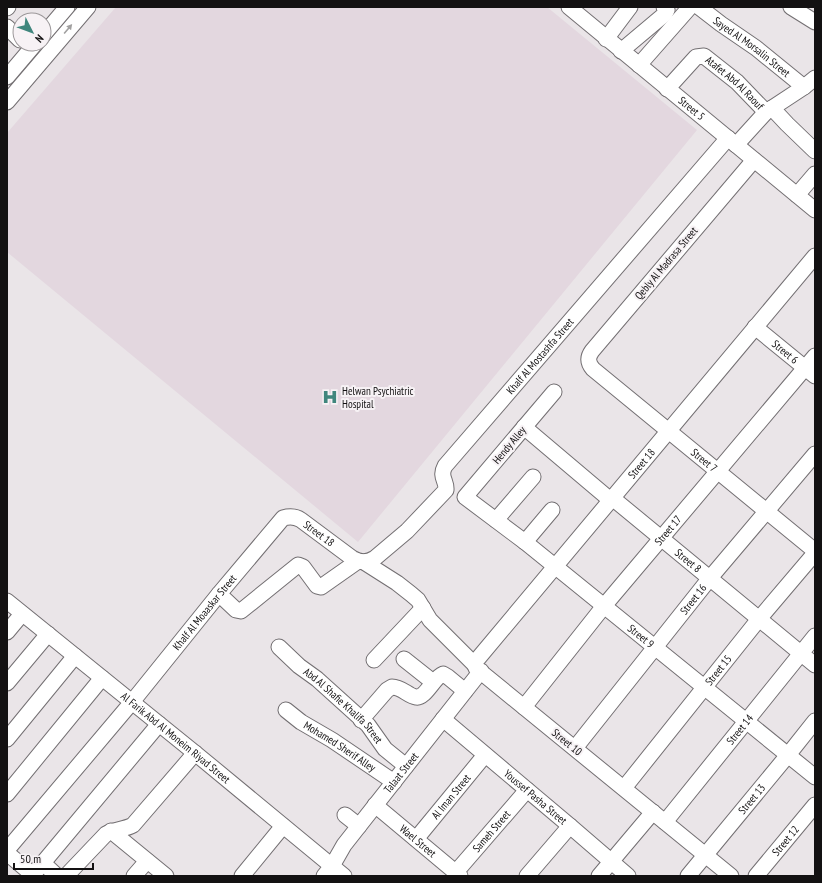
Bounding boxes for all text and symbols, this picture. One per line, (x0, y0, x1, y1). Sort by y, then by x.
north arrow (12, 12, 52, 52)
street label: Sayed Al Morsalin Street (710, 13, 793, 80)
one-way arrow (64, 24, 73, 35)
text: N (32, 32, 47, 46)
street label: Atafet Abd Al Raouf (703, 53, 768, 113)
street label: Street 5 (676, 93, 708, 123)
street label: Qebly Al Madrasa Street (631, 224, 701, 302)
street label: Khalf Al Mostashfa Street (503, 315, 577, 397)
street label: Street 6 (769, 337, 801, 367)
place label: Helwan Psychiatric Hospital (342, 384, 414, 411)
hospital icon: Helwan Psychiatric Hospital (321, 388, 339, 406)
street label: Hendy Alley (489, 423, 529, 467)
street label: Street 18 (625, 445, 658, 481)
street label: Street 7 (688, 445, 720, 475)
street label: Street 17 (651, 512, 685, 548)
street label: Street 18 (301, 517, 337, 550)
street label: Street 8 (672, 545, 704, 575)
street label: Khalf Al Moaaskar Street (170, 572, 239, 653)
street label: Street 16 (677, 581, 710, 617)
street label: Street 9 (625, 621, 657, 651)
street label: Street 15 (702, 652, 735, 688)
street label: Abd Al Shafie Khalifa Street (301, 664, 386, 746)
street label: Al Farik Abd Al Moneim Riyad Street (118, 689, 233, 786)
street label: Street 14 (723, 711, 756, 747)
street label: Mohamed Sherif Alley (301, 718, 379, 775)
street label: Street 10 (549, 726, 585, 758)
street label: Talaat Street (381, 750, 421, 796)
street label: Youssef Pasha Street (501, 766, 570, 827)
street label: Al Iman Street (428, 771, 474, 822)
street label: Street 13 (735, 781, 768, 817)
street label: Sameh Street (469, 807, 513, 855)
street label: Wael Street (397, 822, 439, 860)
street label: Street 12 (769, 823, 802, 859)
scale bar (14, 845, 93, 871)
text: 50 m (20, 851, 41, 866)

